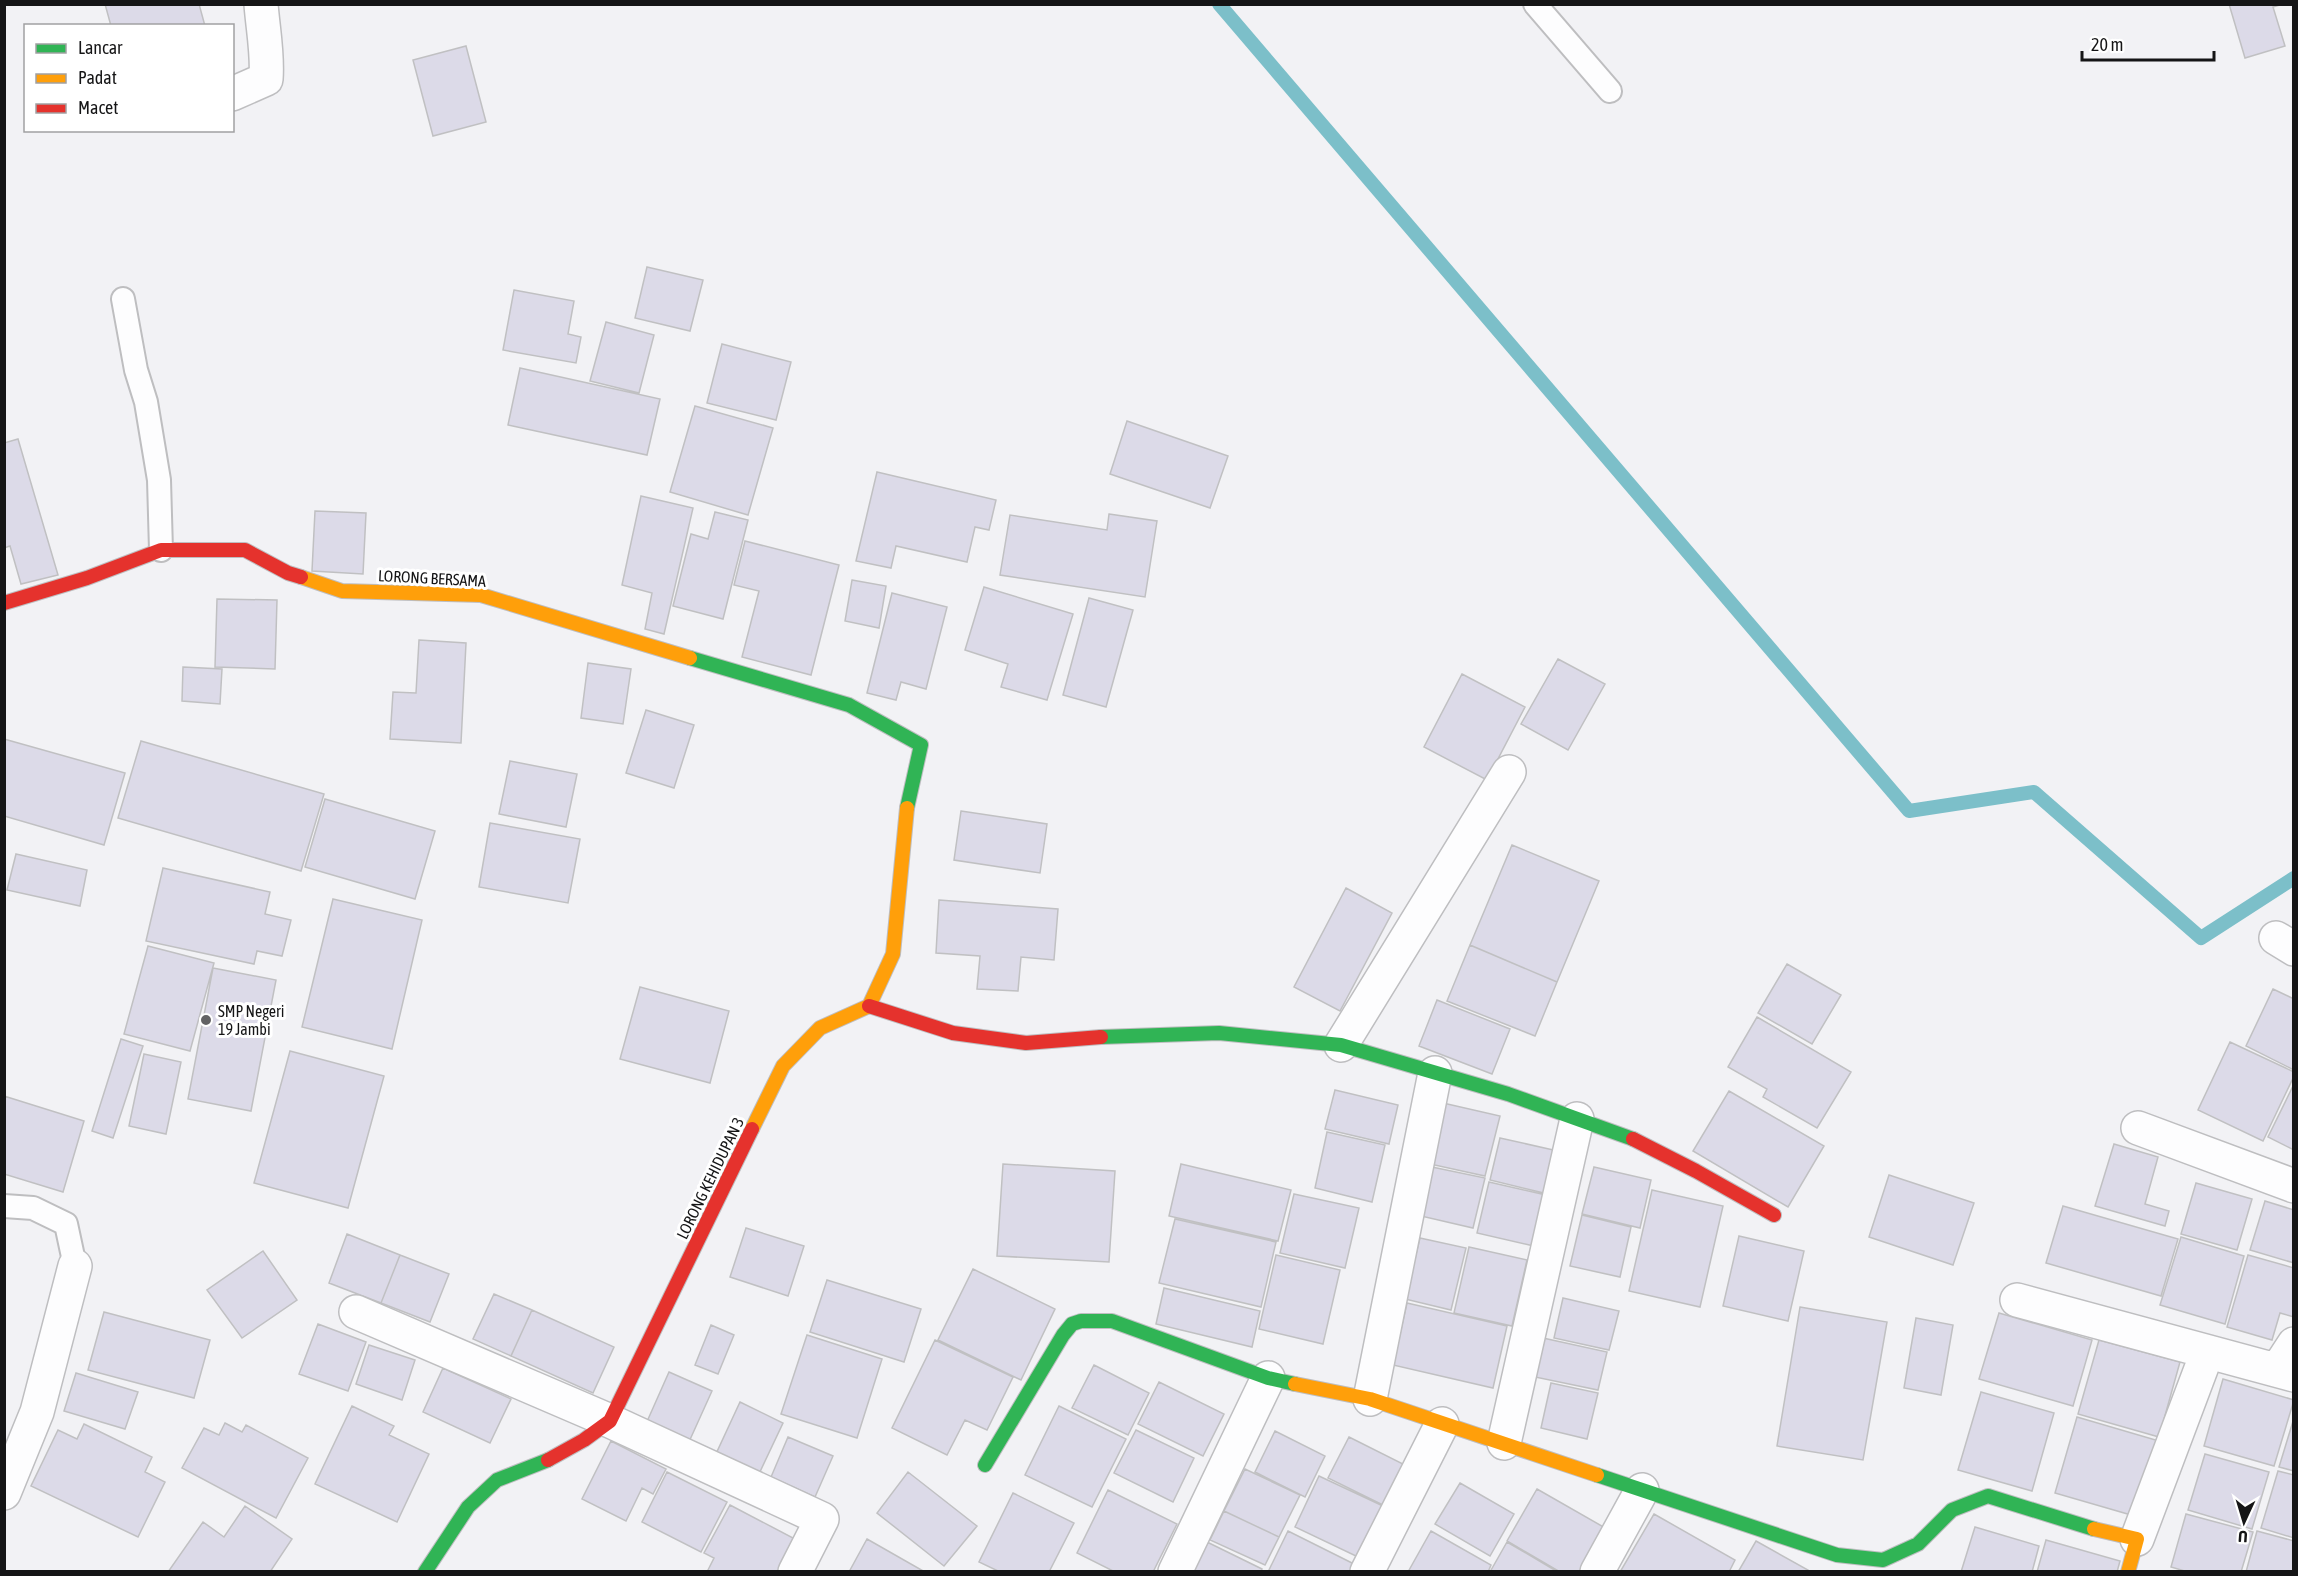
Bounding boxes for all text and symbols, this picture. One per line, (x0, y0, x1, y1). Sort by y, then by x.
legend (24, 24, 234, 132)
scale bar (2082, 24, 2214, 62)
text: 20 m (2091, 34, 2123, 55)
text: Lancar (78, 37, 123, 58)
text: Padat (78, 67, 117, 88)
text: Macet (78, 97, 118, 118)
street label: LORONG BERSAMA (378, 566, 487, 590)
place label: SMP Negeri 19 Jambi (218, 1002, 284, 1038)
marker: SMP Negeri 19 Jambi (199, 1013, 213, 1027)
street label: LORONG KEHIDUPAN 3 (673, 1114, 747, 1242)
north arrow (2214, 1492, 2274, 1552)
text: U (2238, 1528, 2248, 1546)

